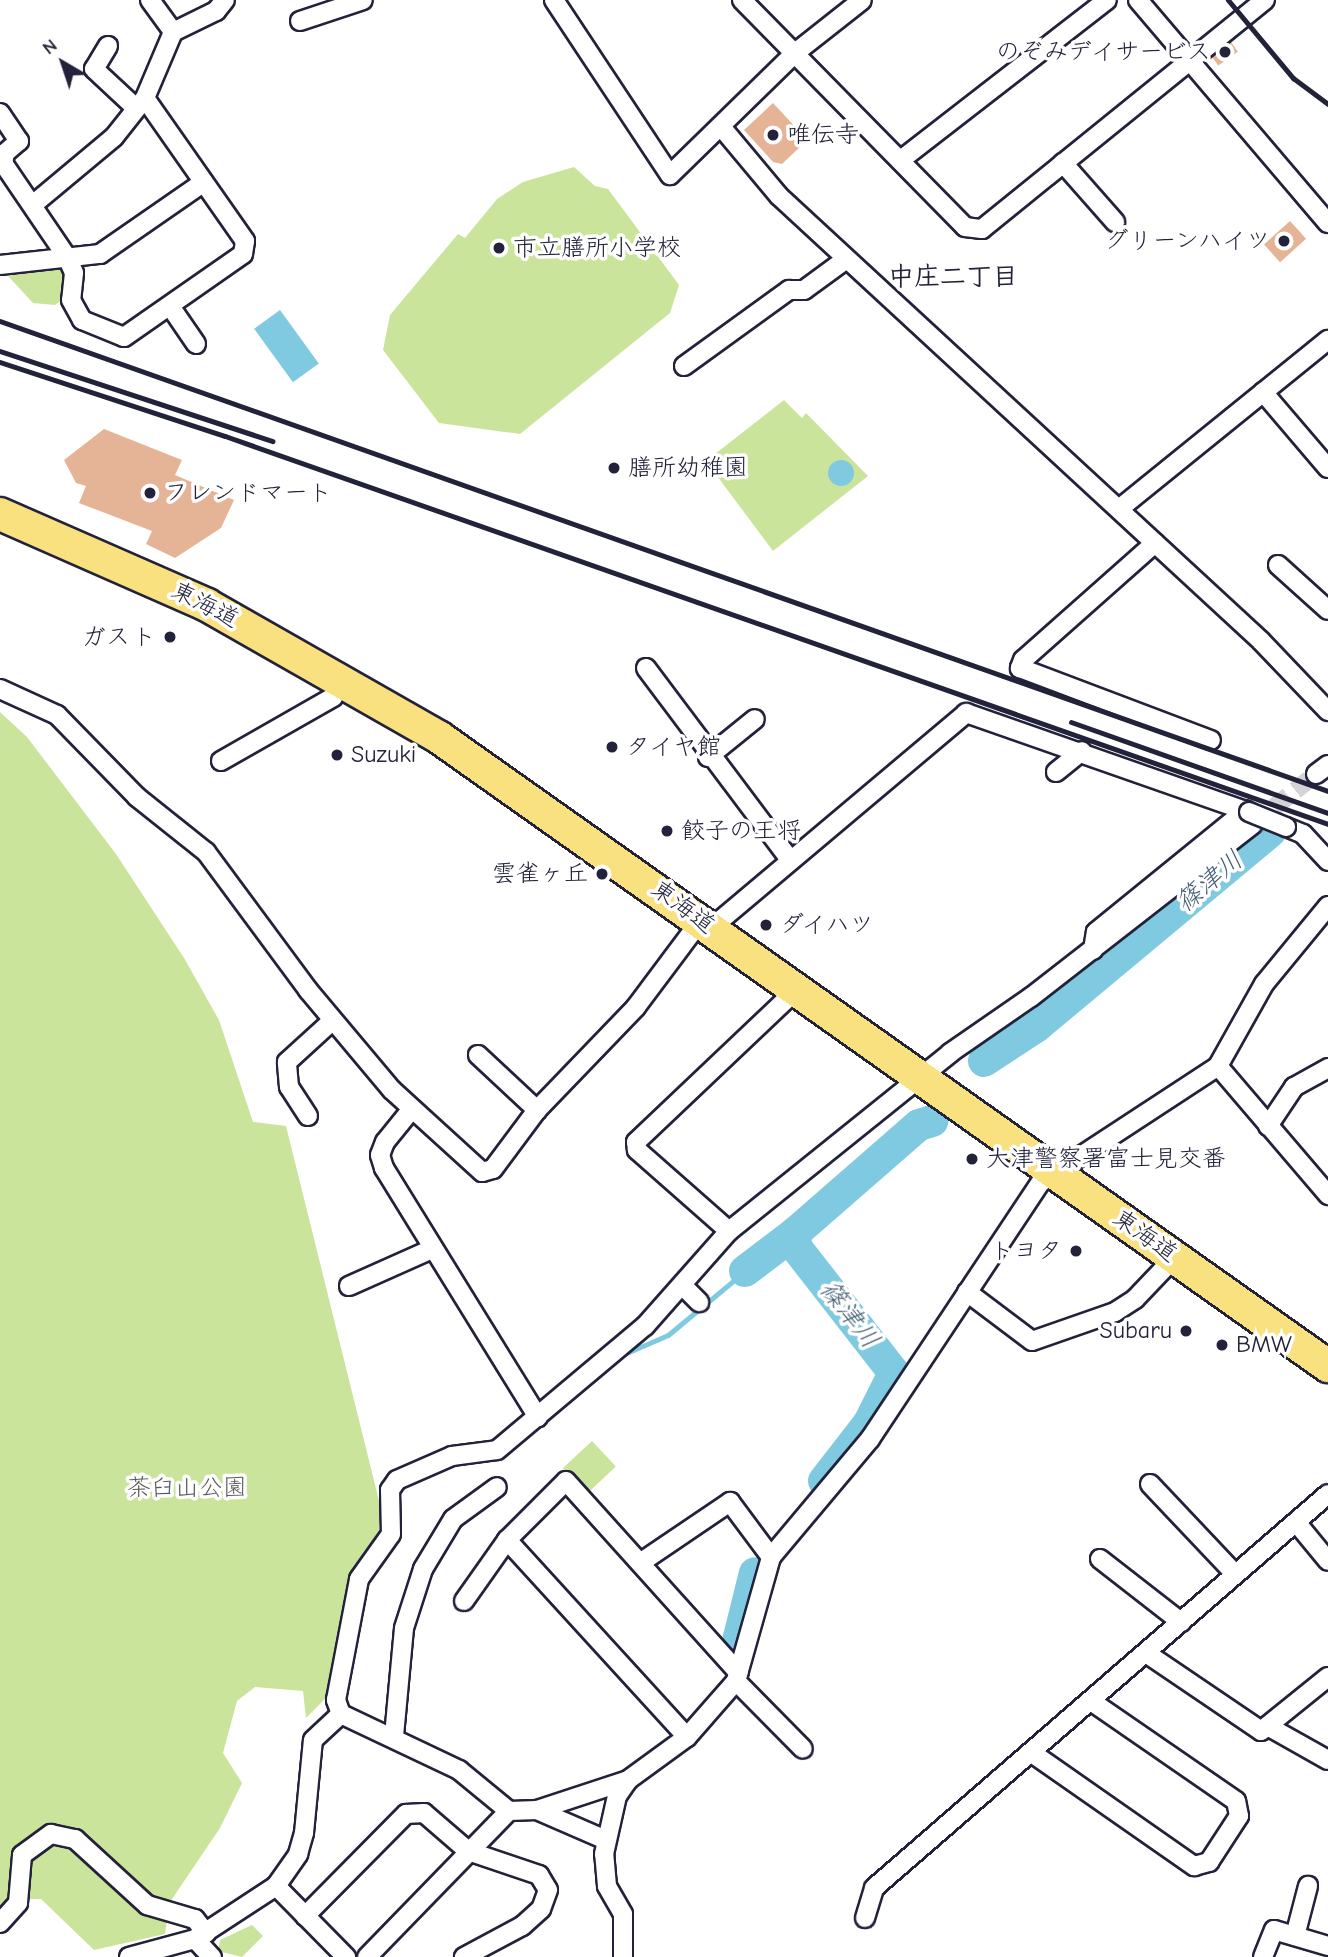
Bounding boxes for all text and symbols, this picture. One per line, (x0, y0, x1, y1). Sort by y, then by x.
north arrow (28, 28, 98, 98)
text: N (38, 34, 62, 59)
place label: のぞみデイサービス (995, 38, 1211, 66)
marker: のぞみデイサービス (1217, 44, 1233, 60)
place label: 唯伝寺 (787, 121, 859, 149)
marker: 唯伝寺 (765, 127, 781, 143)
place label: グリーンハイツ (1102, 227, 1270, 255)
marker: グリーンハイツ (1276, 233, 1292, 249)
place label: 市立膳所小学校 (513, 234, 681, 262)
marker: 市立膳所小学校 (491, 240, 507, 256)
district label: 中庄二丁目 (888, 262, 1018, 294)
place label: 膳所幼稚園 (628, 454, 748, 482)
marker: 膳所幼稚園 (606, 460, 622, 476)
place label: フレンドマート (164, 479, 332, 507)
marker: フレンドマート (142, 485, 158, 501)
street label: 東海道 (166, 576, 244, 634)
place label: ガスト (84, 623, 156, 651)
marker: ガスト (162, 629, 178, 645)
place label: タイヤ館 (626, 733, 722, 761)
marker: タイヤ館 (604, 739, 620, 755)
place label: Suzuki (351, 741, 416, 769)
marker: Suzuki (329, 747, 345, 763)
place label: 餃子の王将 (681, 817, 801, 845)
marker: 餃子の王将 (659, 823, 675, 839)
water label: 篠津川 (1170, 845, 1250, 919)
place label: 雲雀ヶ丘 (492, 860, 588, 888)
marker: 雲雀ヶ丘 (594, 866, 610, 882)
street label: 東海道 (645, 874, 721, 940)
place label: ダイハツ (780, 911, 876, 939)
marker: ダイハツ (758, 917, 774, 933)
place label: 大津警察署富士見交番 (986, 1145, 1226, 1173)
marker: 大津警察署富士見交番 (964, 1151, 980, 1167)
street label: 東海道 (1107, 1204, 1183, 1268)
place label: トヨタ (990, 1237, 1062, 1265)
marker: トヨタ (1068, 1243, 1084, 1259)
water label: 篠津川 (813, 1275, 885, 1355)
place label: Subaru (1099, 1317, 1172, 1345)
marker: Subaru (1178, 1323, 1194, 1339)
place label: BMW (1236, 1331, 1292, 1359)
marker: BMW (1214, 1337, 1230, 1353)
park label: 茶臼山公園 (127, 1474, 247, 1502)

